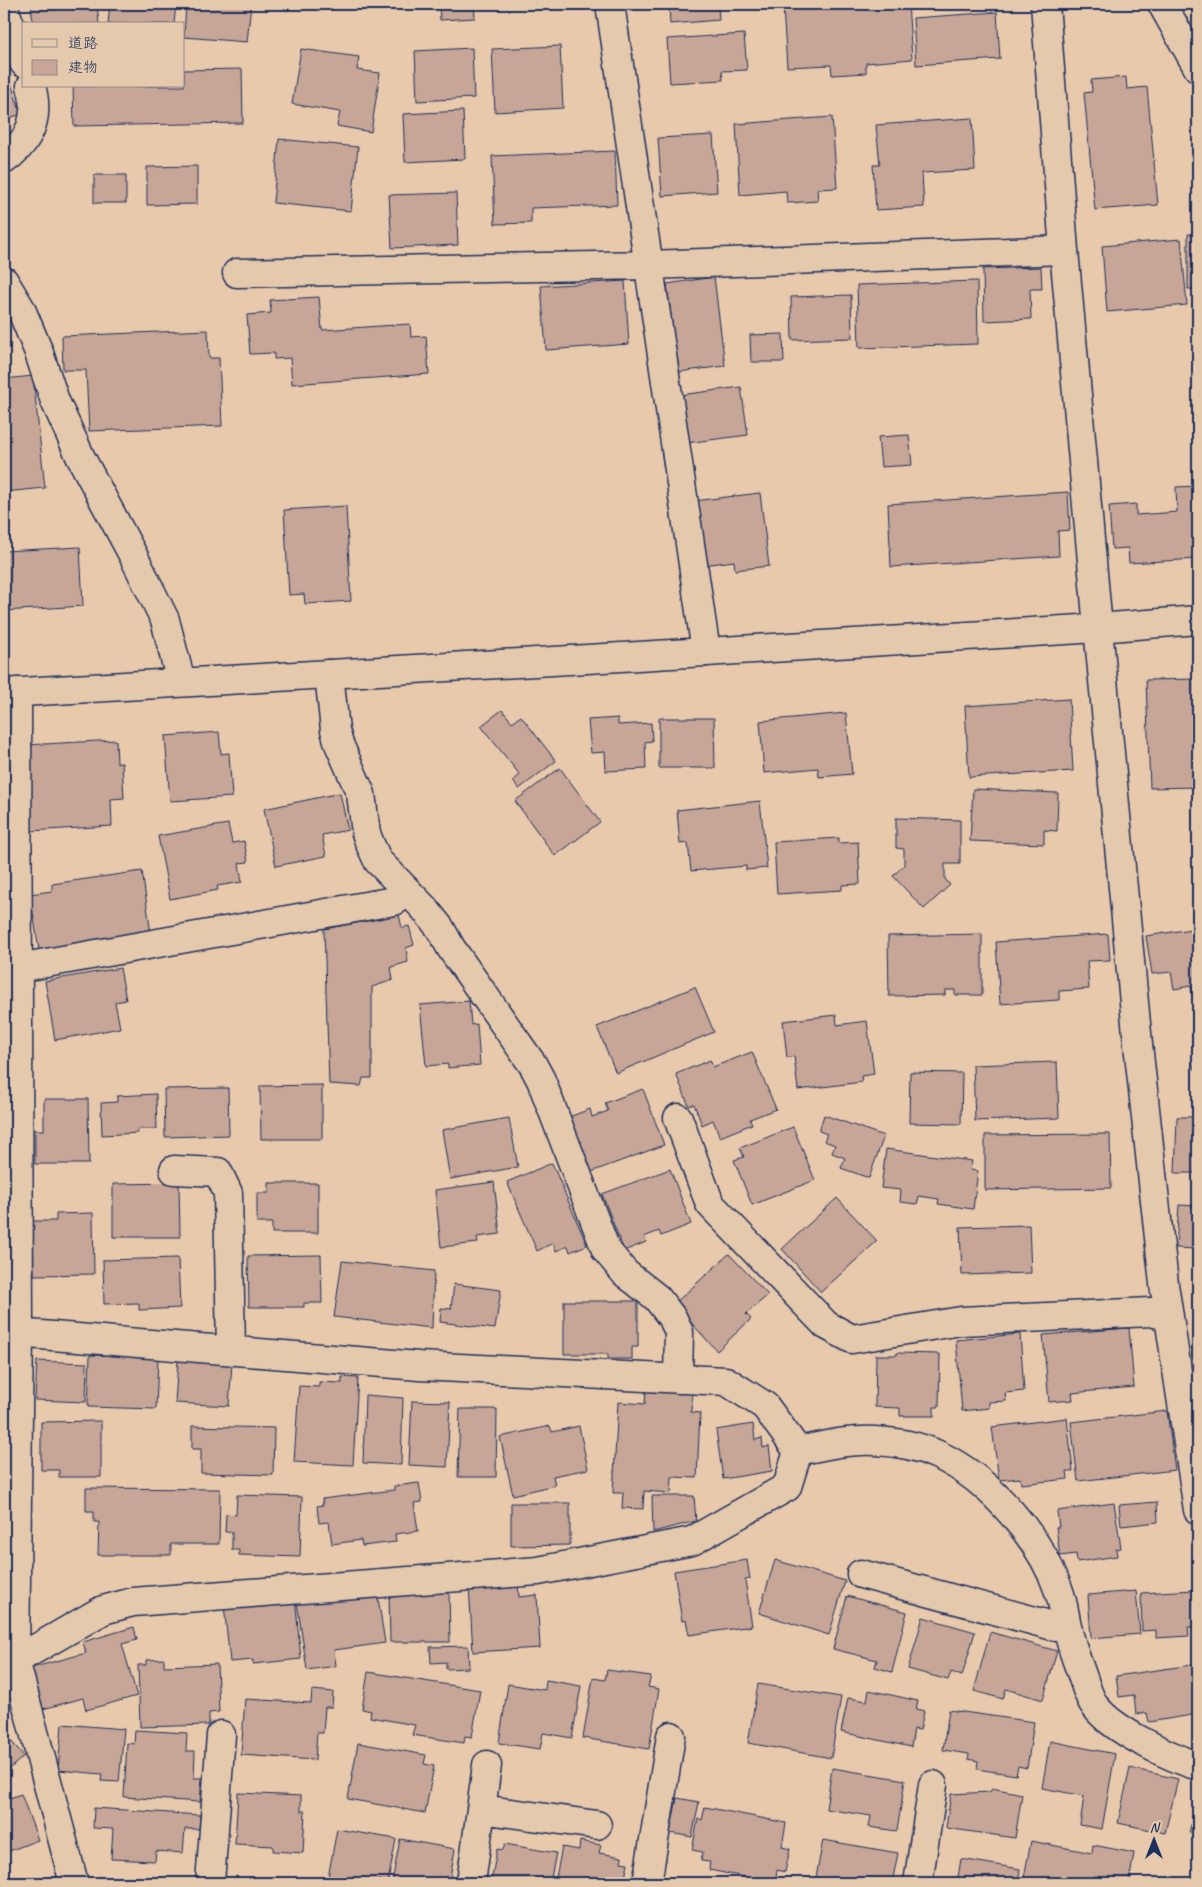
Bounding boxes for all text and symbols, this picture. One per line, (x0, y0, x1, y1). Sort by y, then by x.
legend (22, 22, 185, 88)
text: 道路 (68, 34, 98, 53)
text: 建物 (68, 58, 98, 77)
north arrow (1130, 1814, 1180, 1864)
text: N (1150, 1819, 1161, 1836)

